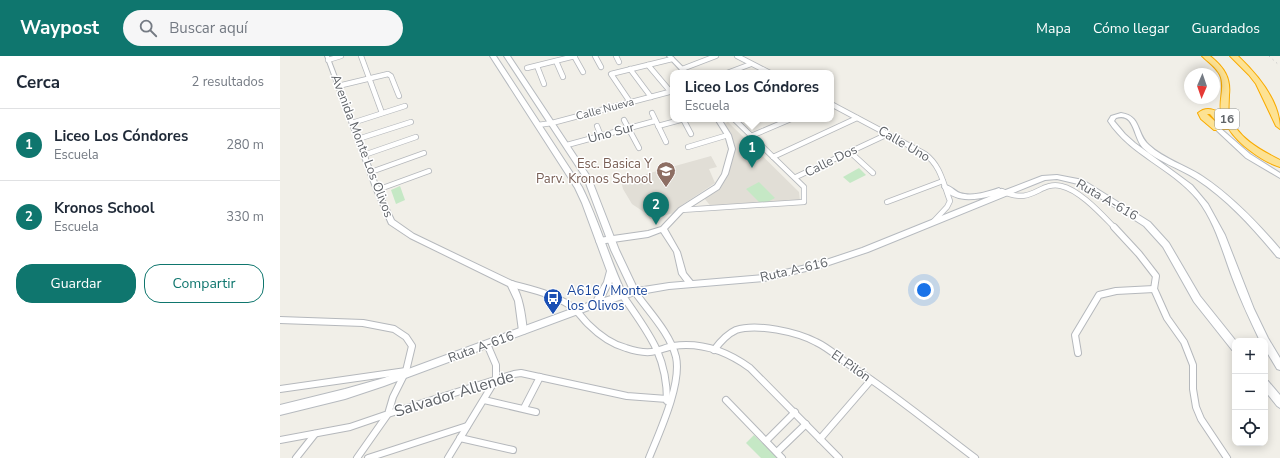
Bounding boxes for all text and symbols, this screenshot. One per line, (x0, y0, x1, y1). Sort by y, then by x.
search box (123, 10, 403, 46)
text: Waypost (20, 15, 99, 41)
icon: search (137, 17, 159, 39)
text: Buscar aquí (169, 18, 248, 38)
text: Mapa (1036, 19, 1071, 38)
text: Cómo llegar (1093, 19, 1169, 38)
text: Guardados (1191, 19, 1260, 38)
north arrow (1184, 68, 1220, 104)
popup (670, 70, 834, 122)
text: Cerca (16, 71, 60, 94)
street label: Avenida Monte Los Olivos (326, 72, 398, 220)
text: 2 resultados (192, 73, 264, 91)
text: Liceo Los Cóndores (685, 77, 819, 97)
street label: Calle Nueva (574, 94, 636, 124)
text: Escuela (685, 97, 730, 115)
road number: 16 (1215, 109, 1239, 129)
street label: Uno Sur (586, 118, 637, 148)
street label: Calle Uno (875, 122, 933, 166)
text: Liceo Los Cóndores (54, 126, 188, 146)
pin: 1 (739, 135, 765, 168)
text: 1 (25, 136, 33, 154)
text: 280 m (226, 136, 264, 154)
street label: Calle Dos (802, 141, 860, 181)
text: Escuela (54, 146, 99, 164)
place label: Esc. Basica Y Parv. Kronos School (536, 155, 652, 188)
school or university icon: Esc. Basica Y Parv. Kronos School (655, 160, 677, 188)
street label: Ruta A-616 (1073, 175, 1142, 225)
pin: 2 (643, 192, 669, 225)
text: Kronos School (54, 198, 155, 218)
text: 2 (25, 208, 33, 226)
text: 330 m (226, 208, 264, 226)
text: Escuela (54, 218, 99, 236)
street label: Ruta A-616 (758, 253, 830, 287)
button: Guardar (16, 264, 136, 303)
button: Compartir (144, 264, 264, 303)
your location (914, 280, 934, 300)
place label: A616 / Monte los Olivos (567, 282, 647, 315)
bus stop icon: A616 / Monte los Olivos (542, 287, 564, 315)
street label: Ruta A-616 (446, 327, 517, 367)
map controls (1232, 338, 1268, 446)
button: + (1232, 338, 1268, 374)
street label: El Pilón (828, 346, 874, 386)
street label: Salvador Allende (391, 365, 517, 423)
button: − (1232, 374, 1268, 410)
button: locate (1232, 410, 1268, 446)

